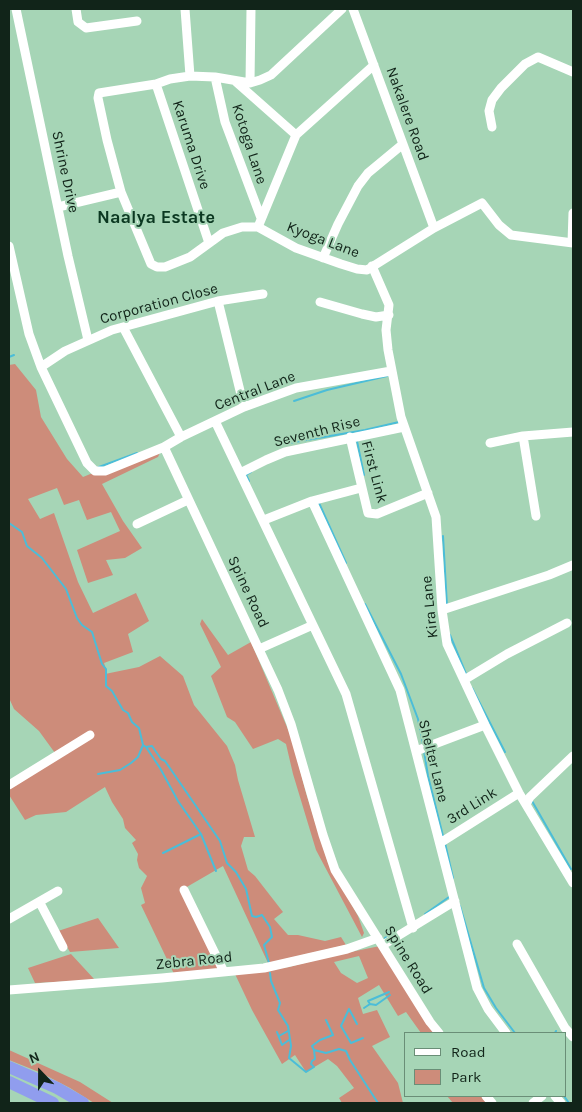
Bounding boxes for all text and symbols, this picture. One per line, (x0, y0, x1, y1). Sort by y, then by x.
street label: Nakalere Road (382, 65, 432, 163)
street label: Karuma Drive (168, 98, 214, 192)
street label: Kotoga Lane (228, 102, 270, 186)
street label: Shrine Drive (48, 129, 82, 215)
district label: Naalya Estate (97, 207, 215, 229)
street label: Kyoga Lane (284, 218, 362, 262)
street label: Corporation Close (98, 280, 220, 328)
street label: Central Lane (212, 367, 298, 415)
street label: Seventh Rise (272, 413, 362, 451)
street label: First Link (357, 439, 391, 505)
street label: Spine Road (224, 553, 272, 631)
street label: Kira Lane (418, 575, 442, 639)
street label: Shelter Lane (414, 718, 452, 804)
street label: 3rd Link (444, 784, 500, 828)
street label: Spine Road (380, 923, 436, 997)
street label: Zebra Road (155, 948, 233, 974)
legend (404, 1032, 567, 1097)
text: Road (451, 1043, 486, 1061)
north arrow (15, 1047, 65, 1097)
text: N (26, 1048, 42, 1067)
text: Park (451, 1068, 481, 1086)

